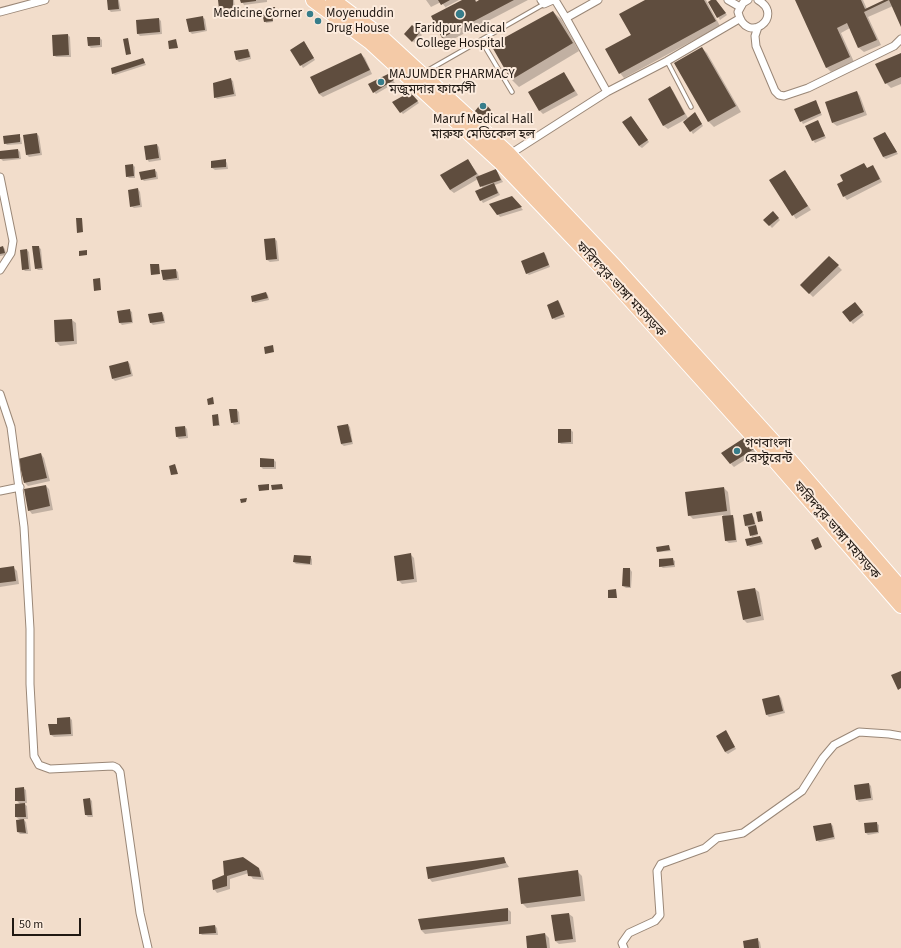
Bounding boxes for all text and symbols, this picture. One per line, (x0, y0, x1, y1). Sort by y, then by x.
place label: Medicine Corner (213, 6, 302, 22)
place label: Moyenuddin Drug House (326, 6, 394, 37)
marker: Faridpur Medical College Hospital (454, 8, 466, 20)
marker: Medicine Corner (305, 9, 315, 19)
marker: Moyenuddin Drug House (313, 16, 323, 26)
place label: Faridpur Medical College Hospital (415, 21, 505, 52)
place label: MAJUMDER PHARMACY মজুমদার ফার্মেসী (389, 67, 515, 98)
marker: MAJUMDER PHARMACY মজুমদার ফার্মেসী (376, 77, 386, 87)
marker: Maruf Medical Hall মারুফ মেডিকেল হল (478, 101, 488, 111)
place label: Maruf Medical Hall মারুফ মেডিকেল হল (431, 112, 535, 143)
street label: ফরিদপুর-ভাঙ্গা মহাসড়ক (572, 239, 668, 341)
place label: গণবাংলা রেস্টুরেন্ট (745, 436, 792, 467)
marker: গণবাংলা রেস্টুরেন্ট (732, 446, 742, 456)
street label: ফরিদপুর-ভাঙ্গা মহাসড়ক (789, 479, 883, 583)
scale bar (14, 910, 83, 936)
text: 50 m (19, 916, 43, 933)

